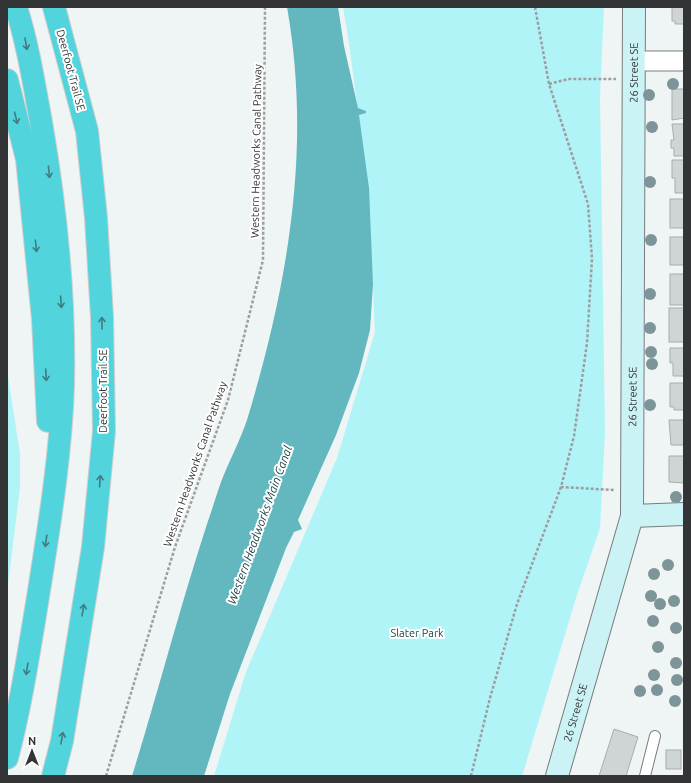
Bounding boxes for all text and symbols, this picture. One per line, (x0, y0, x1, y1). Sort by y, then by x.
street label: Deerfoot Trail SE (54, 28, 88, 112)
one-way arrow (23, 38, 31, 51)
street label: 26 Street SE (628, 42, 640, 103)
street label: Western Headworks Canal Pathway (248, 63, 264, 238)
one-way arrow (13, 111, 21, 124)
one-way arrow (45, 165, 53, 178)
one-way arrow (32, 239, 40, 252)
one-way arrow (58, 295, 65, 308)
one-way arrow (99, 317, 106, 330)
street label: Deerfoot Trail SE (97, 349, 109, 433)
street label: 26 Street SE (626, 366, 639, 427)
one-way arrow (42, 368, 50, 381)
street label: Western Headworks Canal Pathway (161, 379, 229, 548)
water label: Western Headworks Main Canal (225, 443, 295, 606)
one-way arrow (97, 475, 104, 488)
one-way arrow (43, 534, 50, 547)
one-way arrow (79, 604, 87, 617)
park label: Slater Park (390, 627, 444, 639)
one-way arrow (22, 662, 30, 675)
street label: 26 Street SE (561, 682, 589, 743)
north arrow (12, 731, 52, 771)
one-way arrow (58, 732, 66, 745)
text: N (28, 735, 36, 747)

